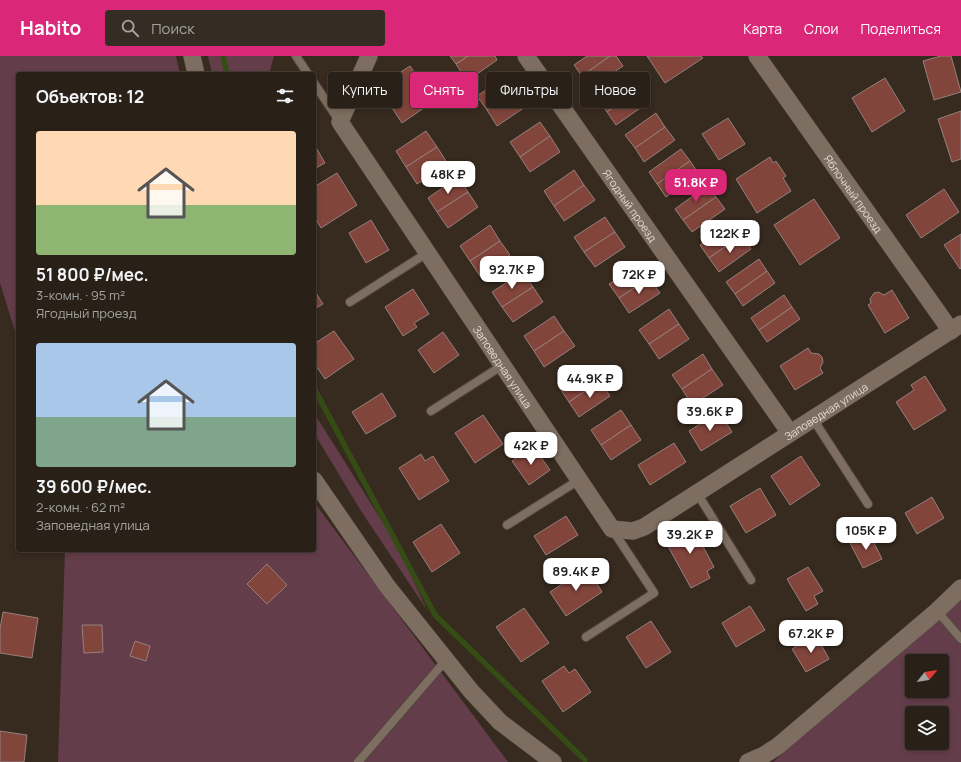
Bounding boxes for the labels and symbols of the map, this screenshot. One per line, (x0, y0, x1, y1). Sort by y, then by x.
street label: Яблочный проезд (821, 151, 887, 236)
pin: 48K ₽ (420, 161, 476, 195)
street label: Ягодный проезд (600, 166, 661, 245)
pin: 51.8K ₽ (659, 169, 733, 203)
pin: 122K ₽ (697, 220, 763, 254)
pin: 92.7K ₽ (475, 256, 549, 290)
pin: 72K ₽ (611, 261, 667, 295)
street label: Заповедная улица (470, 322, 536, 411)
pin: 44.9K ₽ (553, 365, 627, 399)
street label: Заповедная улица (781, 378, 870, 443)
pin: 39.6K ₽ (673, 398, 747, 432)
pin: 42K ₽ (503, 432, 559, 466)
pin: 105K ₽ (833, 517, 899, 551)
pin: 39.2K ₽ (653, 521, 727, 555)
pin: 89.4K ₽ (539, 558, 613, 592)
pin: 67.2K ₽ (774, 620, 848, 654)
north arrow (905, 654, 949, 698)

